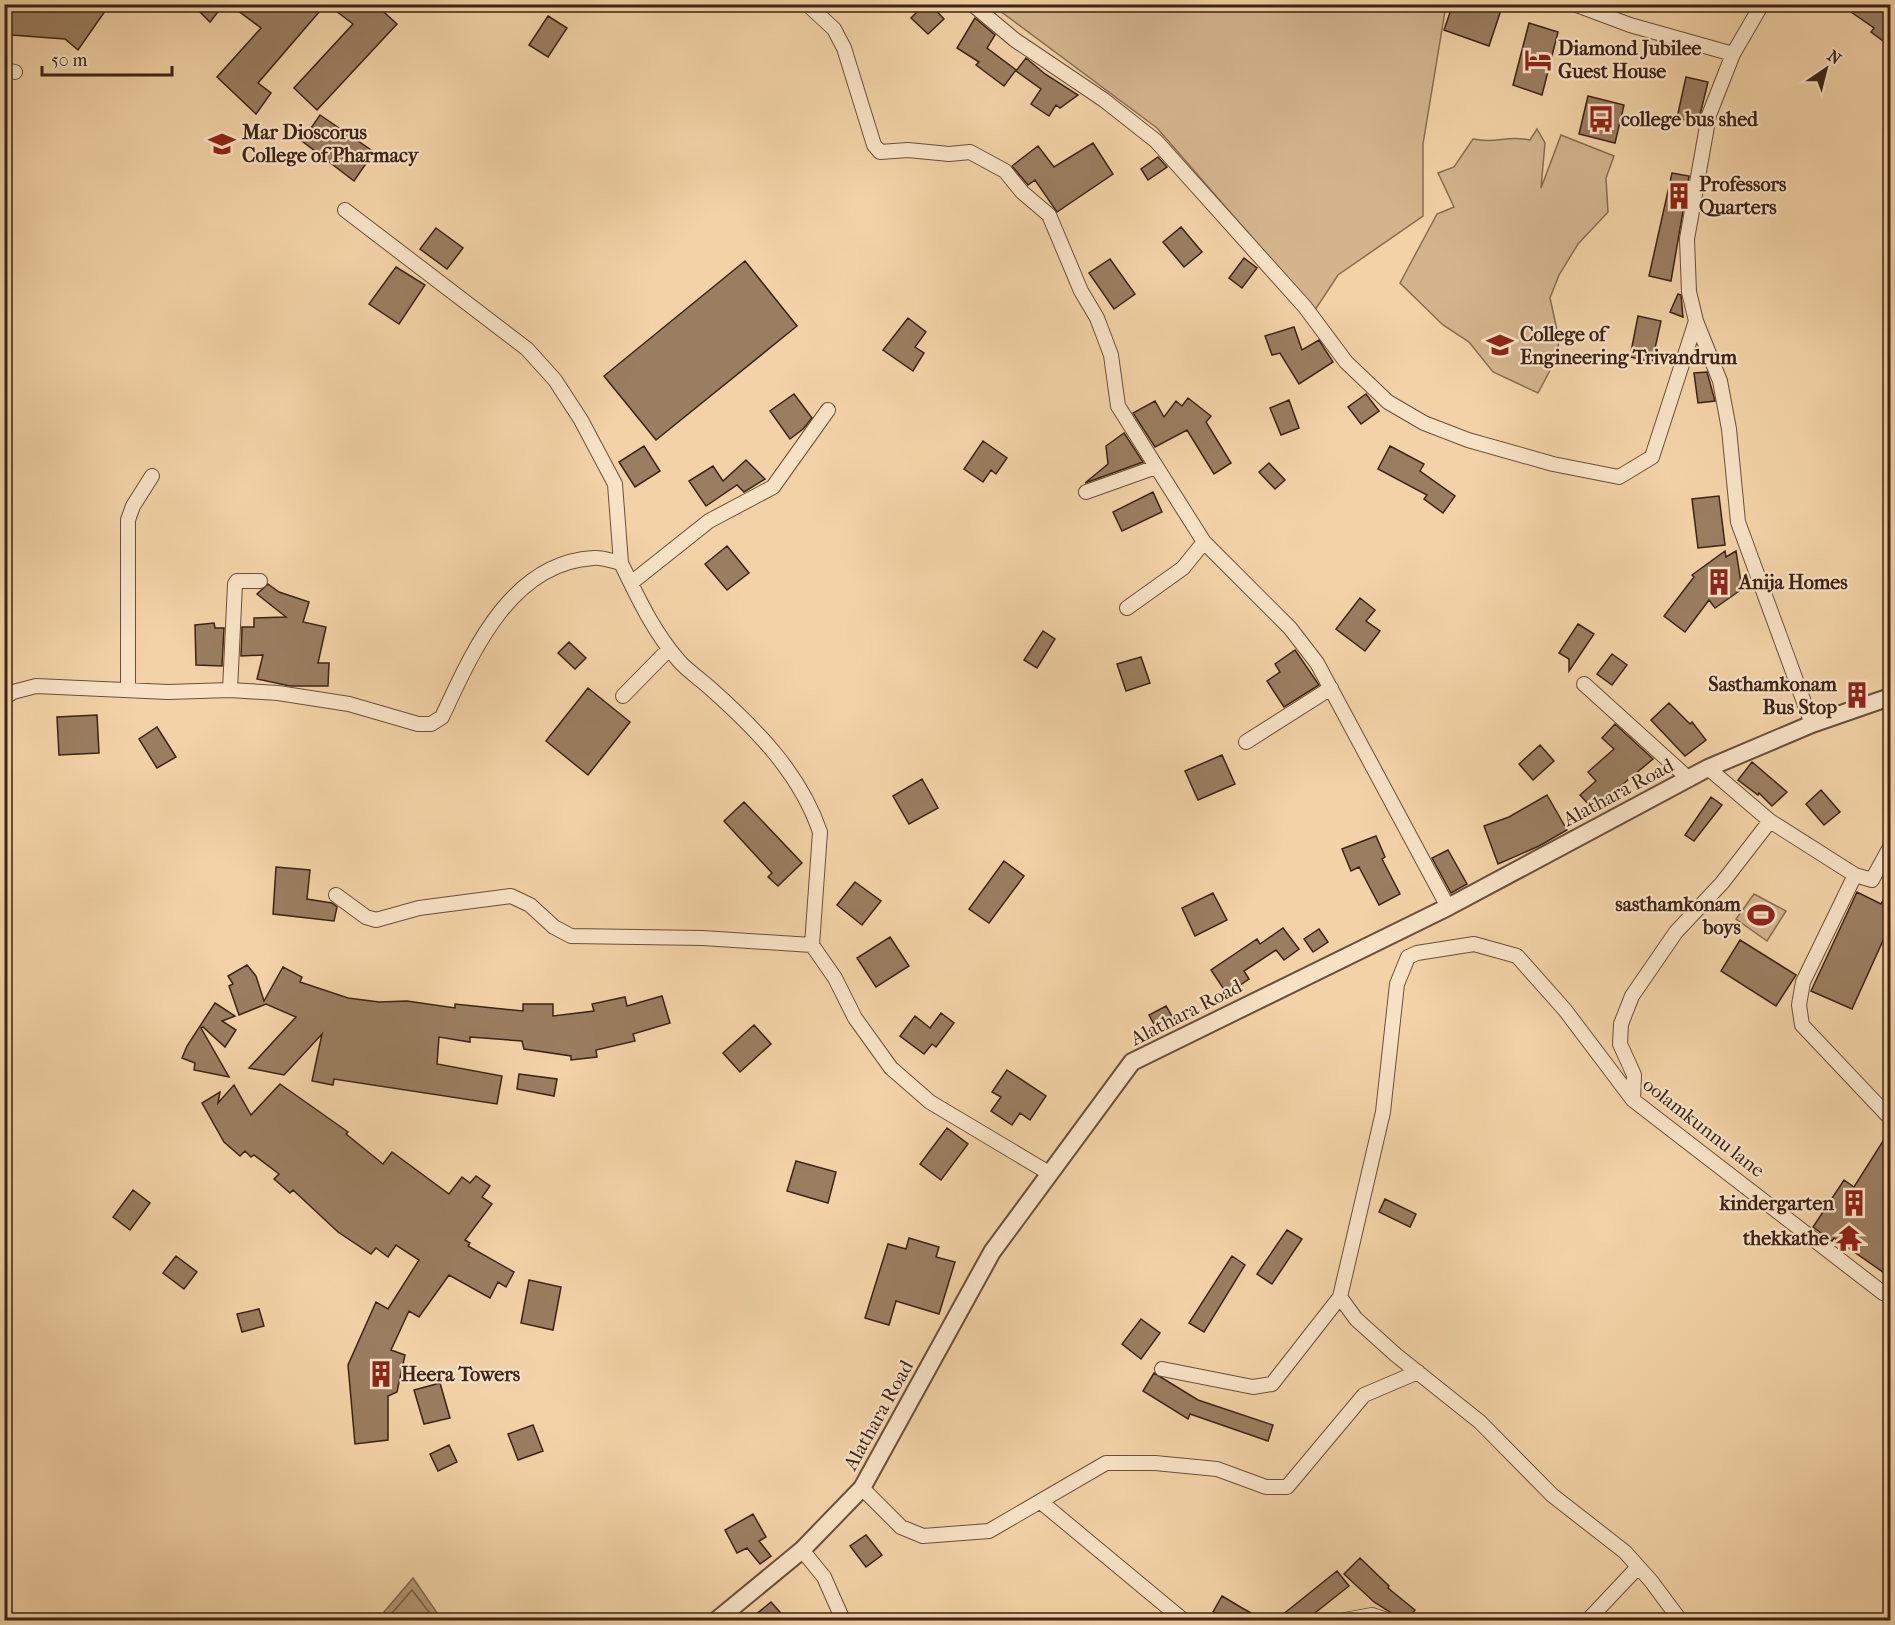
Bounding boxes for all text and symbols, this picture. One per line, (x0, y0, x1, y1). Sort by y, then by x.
place label: Diamond Jubilee Guest House (1558, 37, 1702, 83)
scale bar (42, 39, 172, 77)
north arrow (1796, 39, 1856, 99)
hotel icon: Diamond Jubilee Guest House (1523, 45, 1553, 75)
text: N (1824, 46, 1845, 69)
text: 50 m (51, 50, 88, 71)
bus stop icon: college bus shed (1586, 104, 1616, 134)
place label: college bus shed (1621, 108, 1759, 131)
place label: Mar Dioscorus College of Pharmacy (241, 121, 420, 167)
school or university icon: Mar Dioscorus College of Pharmacy (207, 129, 237, 159)
place label: Professors Quarters (1699, 173, 1787, 219)
building icon: Professors Quarters (1664, 181, 1694, 211)
place label: College of Engineering Trivandrum (1520, 323, 1737, 369)
school or university icon: College of Engineering Trivandrum (1485, 330, 1515, 360)
building icon: Anija Homes (1704, 567, 1734, 597)
place label: Anija Homes (1737, 571, 1848, 594)
place label: Sasthamkonam Bus Stop (1708, 673, 1837, 719)
building icon: Sasthamkonam Bus Stop (1842, 680, 1872, 710)
street label: Alathara Road (1558, 753, 1678, 832)
place label: sasthamkonam boys (1615, 893, 1742, 939)
sports icon: sasthamkonam boys (1746, 900, 1776, 930)
street label: Alathara Road (1126, 974, 1247, 1051)
street label: oolamkunnu lane (1638, 1073, 1769, 1182)
building icon: kindergarten (1839, 1188, 1869, 1218)
place label: kindergarten (1719, 1192, 1834, 1215)
temple icon: thekkathe (1834, 1223, 1864, 1253)
place label: thekkathe (1742, 1227, 1829, 1250)
street label: Alathara Road (838, 1355, 919, 1475)
building icon: Heera Towers (366, 1359, 396, 1389)
place label: Heera Towers (401, 1363, 521, 1386)

